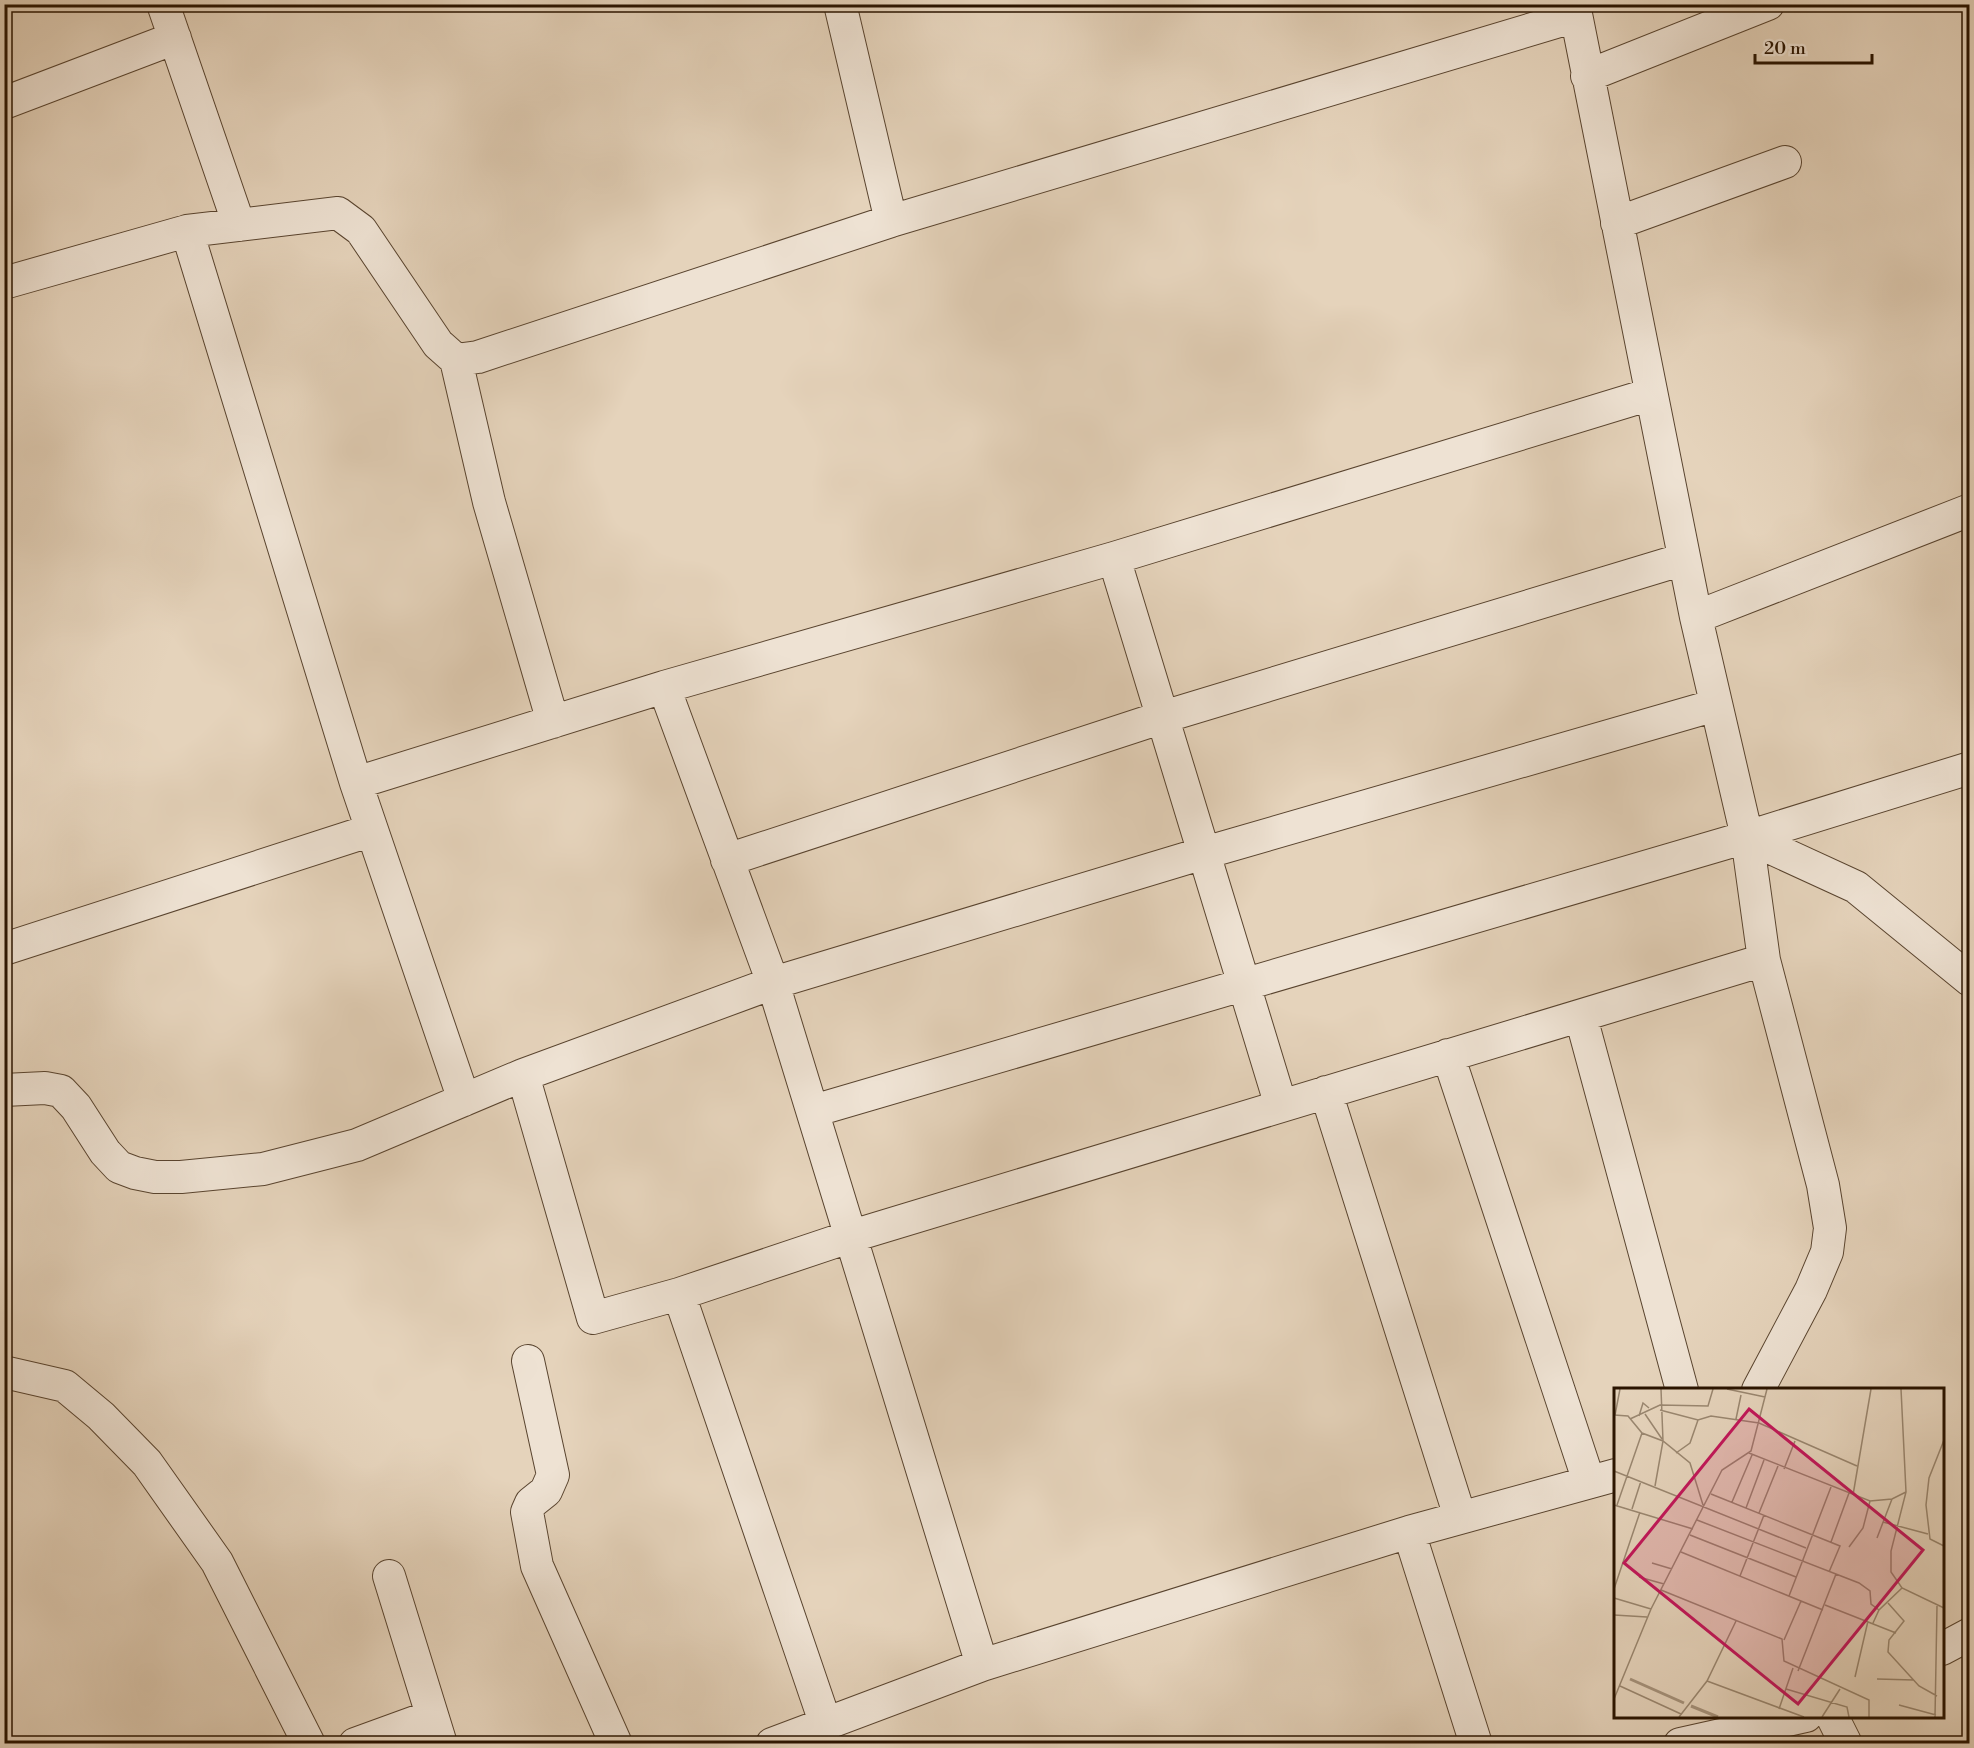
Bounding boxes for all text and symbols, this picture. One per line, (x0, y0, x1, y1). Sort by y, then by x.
scale bar (1755, 27, 1872, 65)
text: 20 m (1764, 37, 1806, 60)
inset map (1614, 1388, 1944, 1718)

